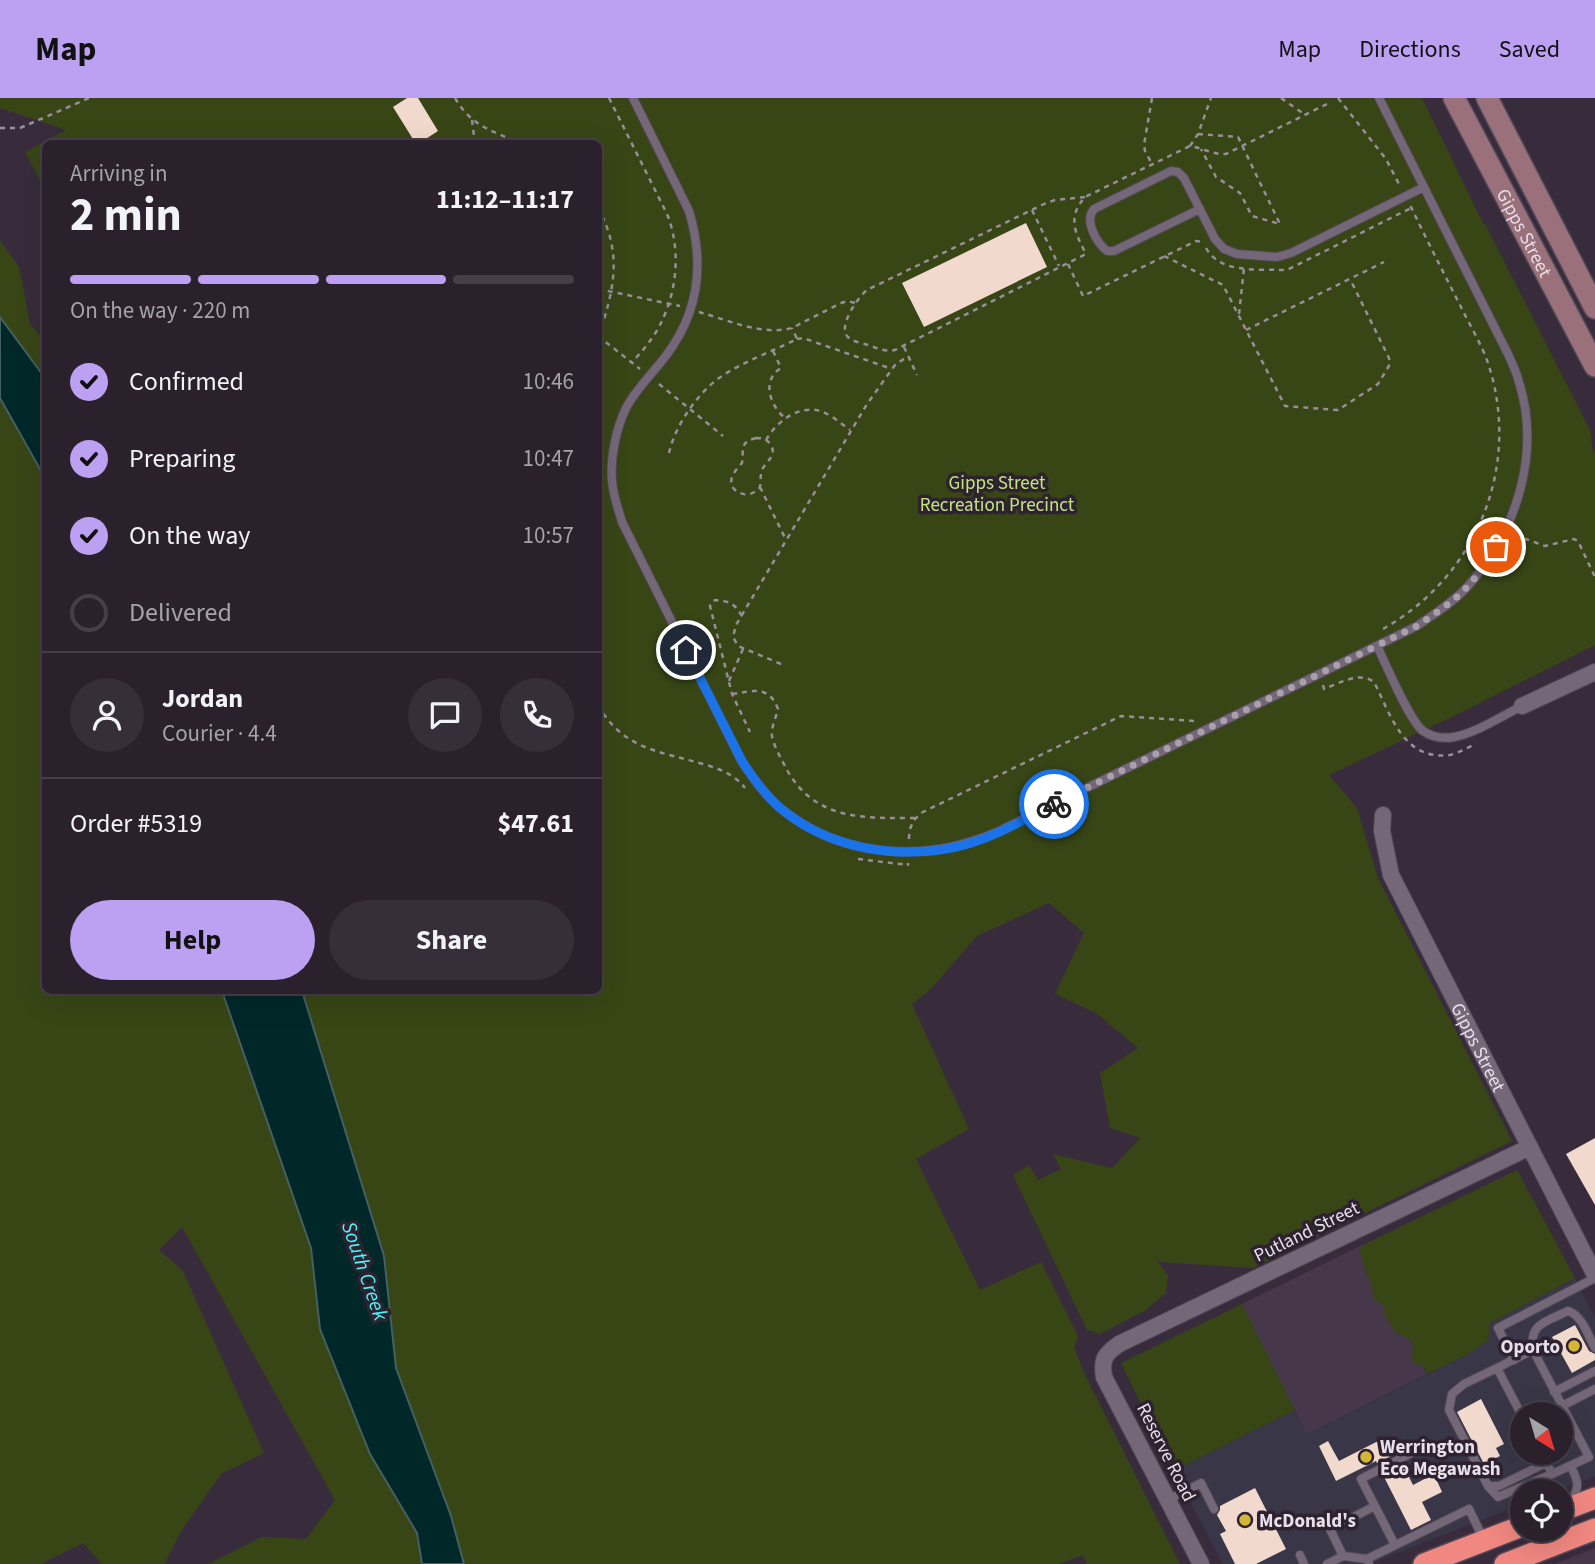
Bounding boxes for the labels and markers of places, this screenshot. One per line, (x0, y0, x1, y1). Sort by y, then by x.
pin (1466, 517, 1526, 577)
pin (656, 620, 716, 680)
place label: Oporto (1501, 1334, 1560, 1361)
marker: Oporto (1566, 1338, 1582, 1354)
place label: Werrington Eco Megawash (1380, 1434, 1501, 1483)
marker: Werrington Eco Megawash (1358, 1449, 1374, 1465)
place label: McDonald's (1259, 1508, 1356, 1535)
marker: McDonald's (1237, 1512, 1253, 1528)

